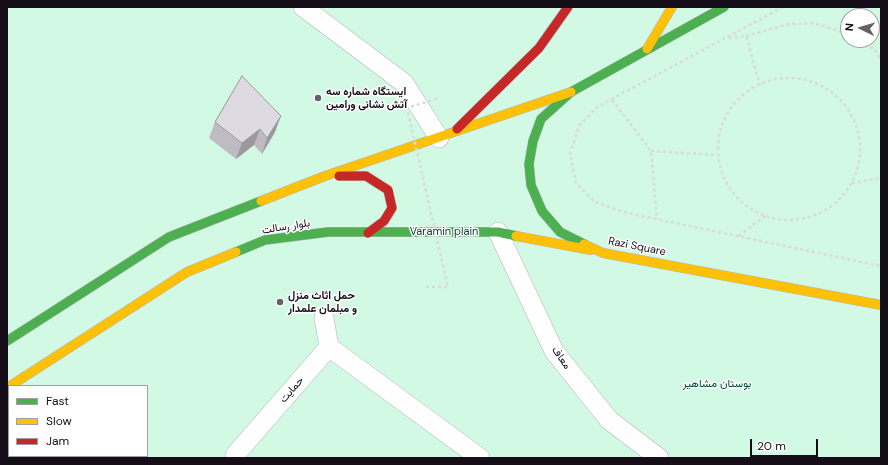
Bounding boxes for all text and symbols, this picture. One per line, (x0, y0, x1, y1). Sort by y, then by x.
north arrow (840, 8, 880, 48)
text: N (842, 22, 856, 32)
place label: ایستگاه شماره سه آتش نشانی ورامین (326, 85, 407, 111)
marker: ایستگاه شماره سه آتش نشانی ورامین (313, 93, 323, 103)
street label: بلوار رسالت (261, 217, 311, 237)
park label: Varamin plain (410, 225, 478, 239)
street label: Razi Square (607, 235, 667, 259)
place label: حمل اثاث منزل و مبلمان علمدار (288, 289, 357, 315)
marker: حمل اثاث منزل و مبلمان علمدار (275, 297, 285, 307)
street label: معاف (549, 344, 573, 372)
street label: حمایت (277, 374, 307, 406)
park label: بوستان مشاهیر (683, 377, 751, 391)
legend (8, 385, 148, 457)
text: Fast (46, 393, 69, 409)
text: Slow (46, 413, 72, 429)
scale bar (752, 431, 820, 457)
text: Jam (46, 433, 69, 449)
text: 20 m (757, 438, 786, 454)

